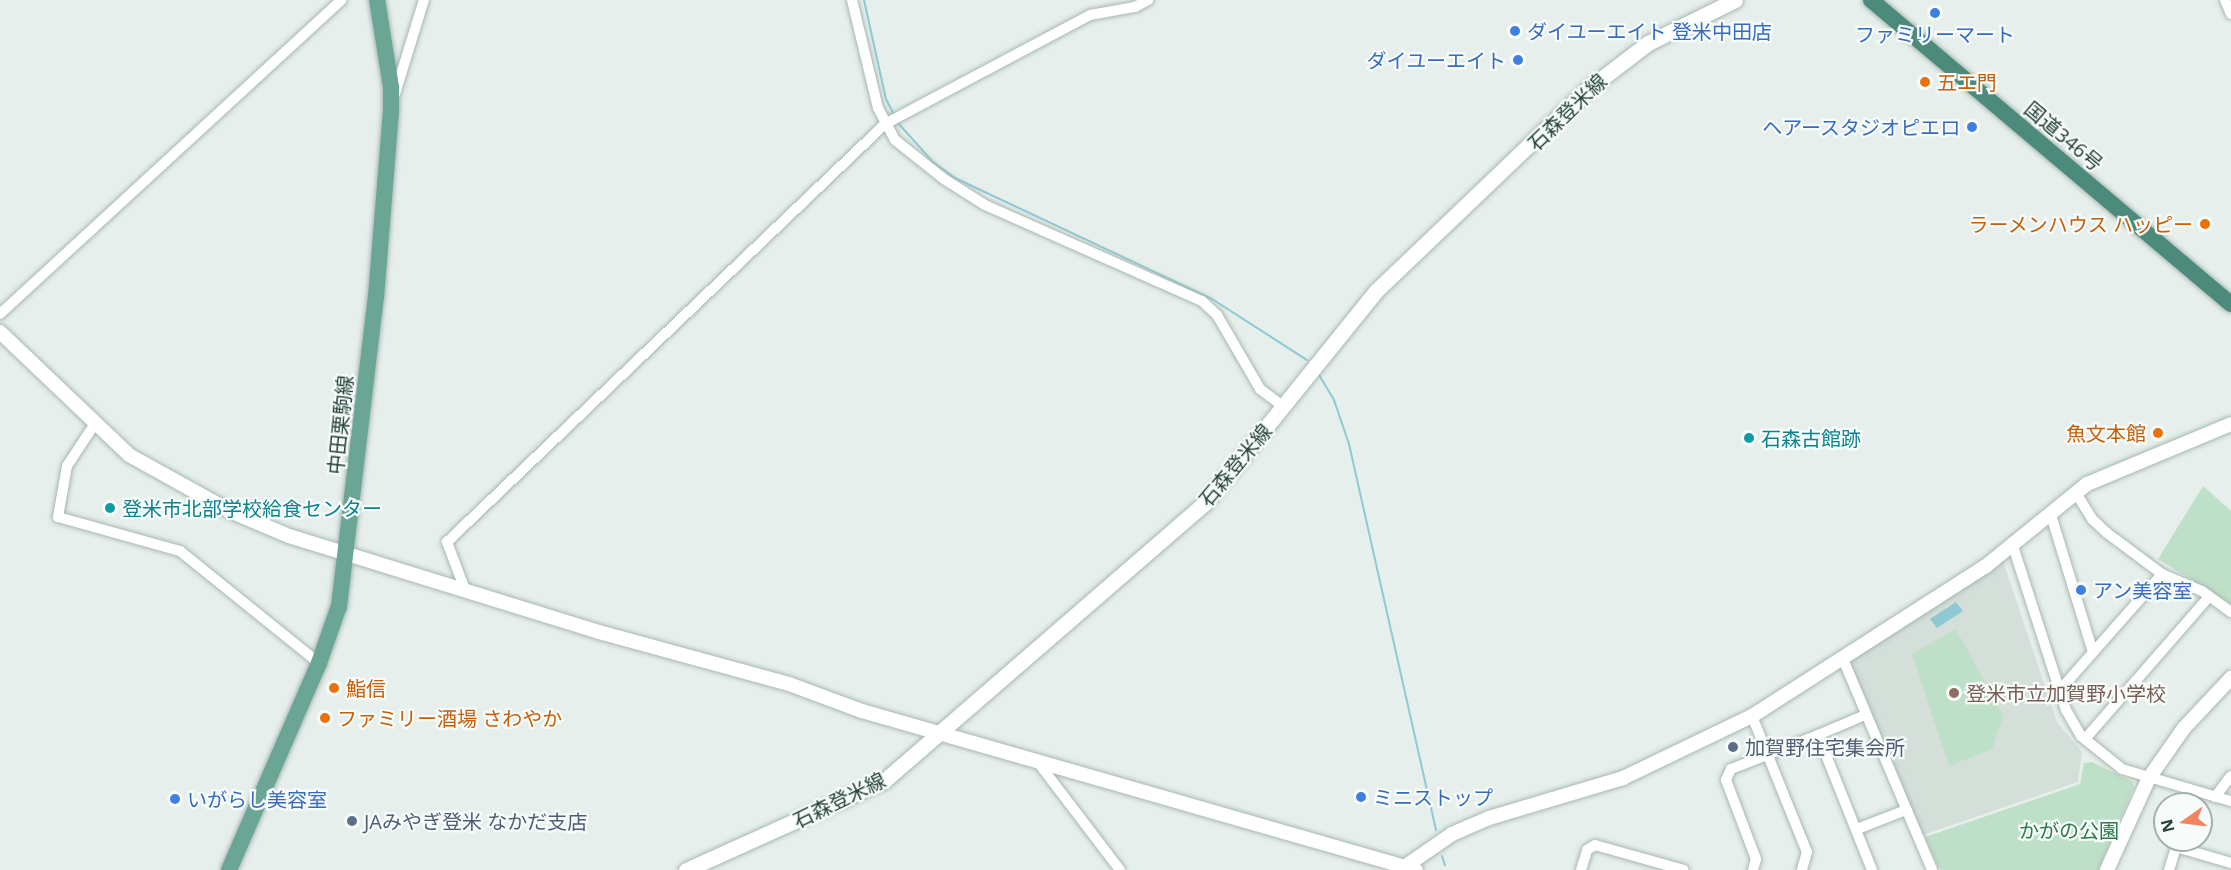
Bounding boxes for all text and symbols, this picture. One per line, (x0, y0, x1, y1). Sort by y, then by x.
marker: ファミリーマート (1928, 6, 1942, 20)
place label: ダイユーエイト 登米中田店 (1527, 19, 1772, 43)
place label: ファミリーマート (1855, 22, 2015, 46)
marker: ダイユーエイト 登米中田店 (1508, 24, 1522, 38)
place label: ダイユーエイト (1366, 48, 1506, 72)
marker: ダイユーエイト (1511, 53, 1525, 67)
street label: 石森登米線 (1523, 69, 1611, 155)
place label: 五エ門 (1937, 70, 1997, 94)
marker: 五エ門 (1918, 75, 1932, 89)
street label: 国道346号 (2020, 96, 2108, 176)
place label: ヘアースタジオピエロ (1761, 115, 1960, 139)
marker: ヘアースタジオピエロ (1965, 120, 1979, 134)
place label: ラーメンハウス ハッピー (1968, 212, 2193, 236)
marker: ラーメンハウス ハッピー (2198, 217, 2212, 231)
street label: 中田栗駒線 (323, 374, 357, 476)
street label: 石森登米線 (1194, 419, 1276, 511)
place label: 魚文本館 (2066, 421, 2146, 445)
place label: 石森古館跡 (1761, 426, 1861, 450)
marker: 魚文本館 (2151, 426, 2165, 440)
marker: 石森古館跡 (1742, 431, 1756, 445)
place label: 登米市北部学校給食センター (122, 496, 382, 520)
marker: 登米市北部学校給食センター (103, 501, 117, 515)
place label: アン美容室 (2093, 578, 2193, 602)
marker: アン美容室 (2074, 583, 2088, 597)
place label: 鮨信 (346, 676, 386, 700)
marker: 鮨信 (327, 681, 341, 695)
place label: 登米市立加賀野小学校 (1966, 681, 2166, 705)
marker: 登米市立加賀野小学校 (1947, 686, 1961, 700)
place label: ファミリー酒場 さわやか (337, 706, 562, 730)
marker: ファミリー酒場 さわやか (318, 711, 332, 725)
place label: 加賀野住宅集会所 (1745, 735, 1905, 759)
marker: 加賀野住宅集会所 (1726, 740, 1740, 754)
street label: 石森登米線 (789, 767, 889, 833)
place label: ミニストップ (1373, 785, 1493, 809)
place label: いがらし美容室 (187, 787, 327, 811)
marker: ミニストップ (1354, 790, 1368, 804)
marker: いがらし美容室 (168, 792, 182, 806)
north arrow (2153, 792, 2213, 852)
place label: JAみやぎ登米 なかだ支店 (364, 809, 587, 833)
marker: JAみやぎ登米 なかだ支店 (345, 814, 359, 828)
text: N (2155, 817, 2180, 835)
park label: かがの公園 (2019, 818, 2119, 842)

